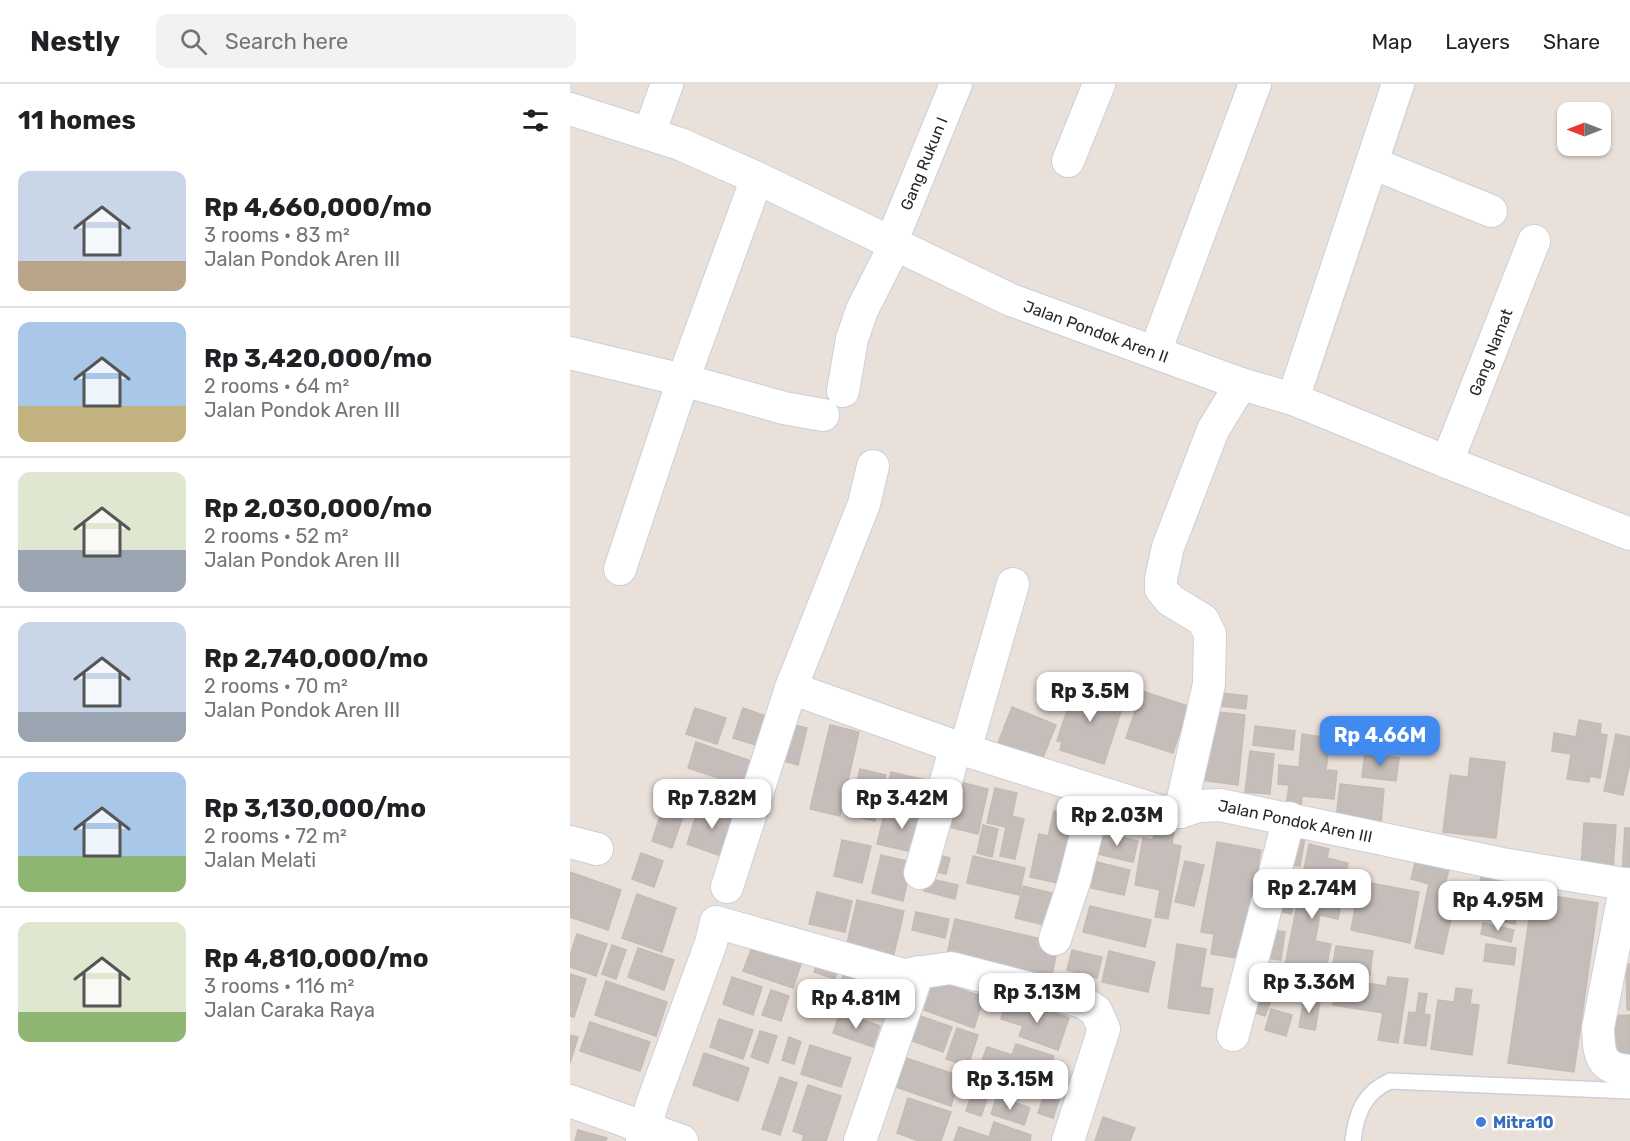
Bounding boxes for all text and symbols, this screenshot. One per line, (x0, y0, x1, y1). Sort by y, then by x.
search box (156, 14, 576, 68)
text: Nestly (30, 25, 120, 58)
icon: search (177, 25, 210, 58)
text: Search here (225, 28, 348, 55)
text: Map (1371, 29, 1412, 54)
text: Layers (1445, 29, 1510, 54)
text: Share (1543, 29, 1600, 54)
north arrow (1557, 102, 1611, 156)
map controls (1557, 102, 1611, 156)
icon: filters (519, 104, 552, 137)
text: 11 homes (18, 105, 136, 136)
street label: Gang Rukun I (896, 114, 952, 213)
text: Rp 4,660,000/mo (204, 192, 432, 223)
icon: home (66, 195, 138, 267)
text: 3 rooms · 83 m² (204, 223, 350, 247)
text: Jalan Pondok Aren III (204, 247, 400, 271)
street label: Jalan Pondok Aren II (1021, 296, 1171, 367)
street label: Gang Namat (1465, 306, 1516, 399)
text: Rp 3,420,000/mo (204, 343, 432, 374)
icon: home (66, 346, 138, 418)
text: 2 rooms · 64 m² (204, 374, 349, 398)
text: Jalan Pondok Aren III (204, 398, 400, 422)
text: Rp 2,030,000/mo (204, 493, 432, 524)
icon: home (66, 496, 138, 568)
text: 2 rooms · 52 m² (204, 524, 349, 548)
text: Jalan Pondok Aren III (204, 548, 400, 572)
text: Rp 2,740,000/mo (204, 643, 428, 674)
icon: home (66, 646, 138, 718)
pin: Rp 3.5M (1035, 672, 1145, 723)
text: 2 rooms · 70 m² (204, 674, 348, 698)
text: Rp 3.5M (1050, 679, 1130, 703)
text: Jalan Pondok Aren III (204, 698, 400, 722)
pin: Rp 4.66M (1318, 716, 1442, 767)
text: Rp 4.66M (1334, 723, 1426, 747)
pin: Rp 7.82M (650, 779, 774, 830)
pin: Rp 3.42M (840, 779, 964, 830)
text: Rp 7.82M (667, 786, 757, 810)
text: Rp 3.42M (856, 786, 948, 810)
text: Rp 3,130,000/mo (204, 793, 426, 824)
icon: home (66, 796, 138, 868)
pin: Rp 2.03M (1055, 796, 1179, 847)
street label: Jalan Pondok Aren III (1216, 796, 1374, 847)
text: Rp 2.03M (1071, 803, 1163, 827)
text: 2 rooms · 72 m² (204, 824, 347, 848)
text: Jalan Melati (204, 848, 316, 872)
pin: Rp 2.74M (1250, 869, 1374, 920)
text: Rp 2.74M (1267, 876, 1357, 900)
pin: Rp 4.95M (1436, 881, 1560, 932)
text: Rp 4.95M (1452, 888, 1544, 912)
text: Rp 4,810,000/mo (204, 943, 429, 974)
icon: home (66, 946, 138, 1018)
pin: Rp 3.36M (1247, 963, 1371, 1014)
text: Rp 3.36M (1263, 970, 1355, 994)
pin: Rp 3.13M (975, 973, 1099, 1024)
text: 3 rooms · 116 m² (204, 974, 354, 998)
pin: Rp 4.81M (794, 979, 918, 1030)
text: Rp 3.13M (993, 980, 1081, 1004)
text: Rp 4.81M (811, 986, 901, 1010)
text: Jalan Caraka Raya (204, 998, 375, 1022)
pin: Rp 3.15M (948, 1060, 1072, 1111)
text: Rp 3.15M (966, 1067, 1054, 1091)
place label: Mitra10 (1493, 1113, 1554, 1132)
marker: Mitra10 (1474, 1115, 1488, 1129)

